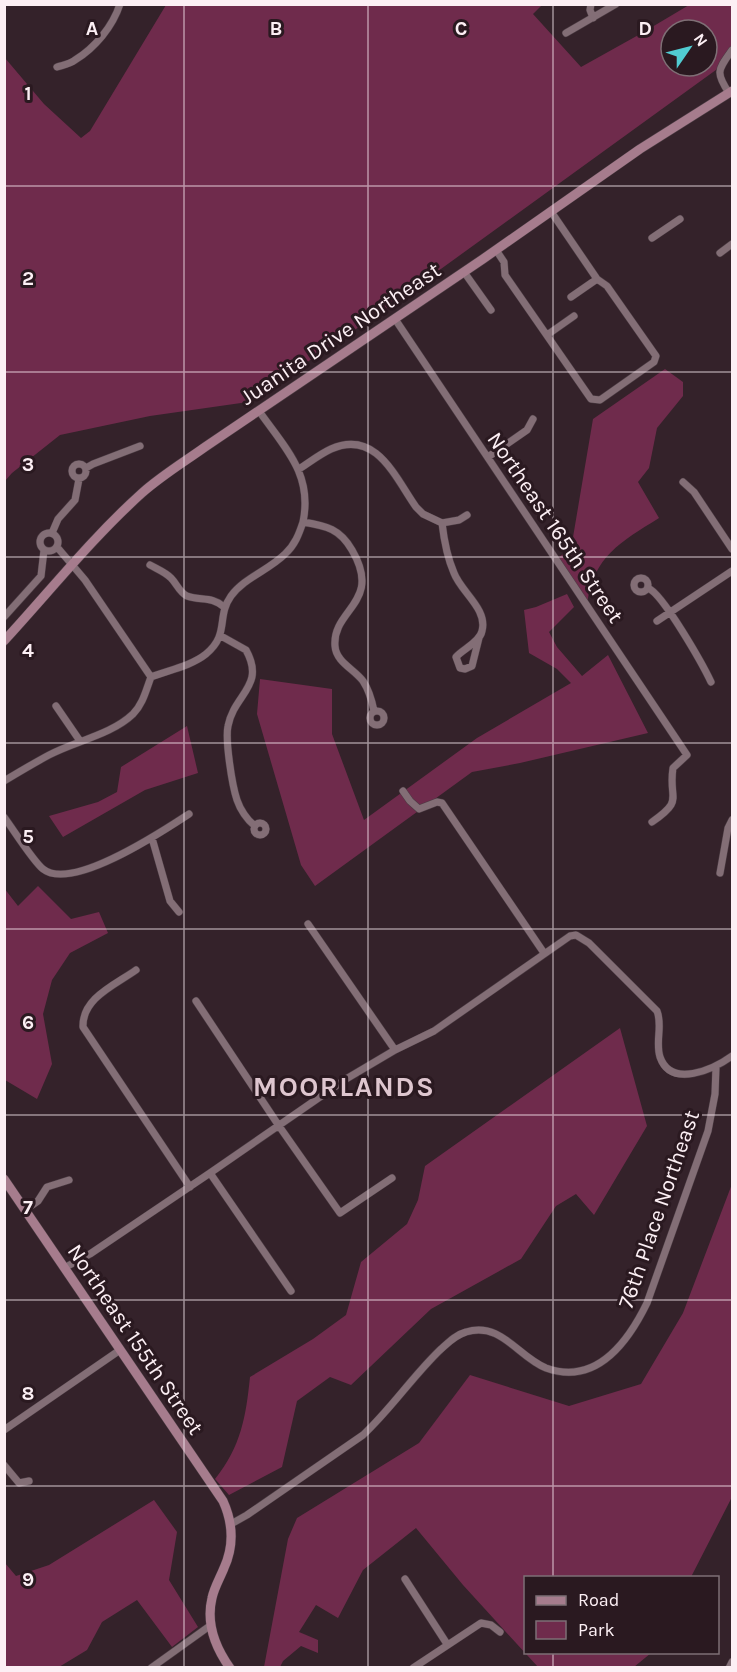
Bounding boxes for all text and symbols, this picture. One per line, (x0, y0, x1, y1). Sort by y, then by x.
text: A (86, 17, 99, 40)
text: B (270, 17, 282, 40)
text: C (455, 17, 467, 40)
text: D (638, 17, 652, 40)
north arrow (659, 18, 719, 78)
text: N (690, 30, 712, 50)
text: 1 (24, 82, 32, 105)
street label: Juanita Drive Northeast (235, 257, 446, 411)
text: 2 (22, 267, 34, 290)
street label: Northeast 165th Street (482, 427, 629, 628)
text: 3 (22, 453, 34, 476)
text: 4 (22, 639, 34, 662)
text: 5 (22, 825, 34, 848)
text: 6 (22, 1011, 34, 1034)
district label: MOORLANDS (253, 1070, 435, 1103)
street label: 76th Place Northeast (613, 1107, 705, 1312)
text: 7 (23, 1196, 33, 1219)
street label: Northeast 155th Street (62, 1239, 209, 1440)
text: 8 (22, 1382, 34, 1405)
text: 9 (22, 1568, 34, 1591)
legend (524, 1576, 719, 1654)
text: Road (578, 1589, 619, 1611)
text: Park (578, 1619, 615, 1641)

